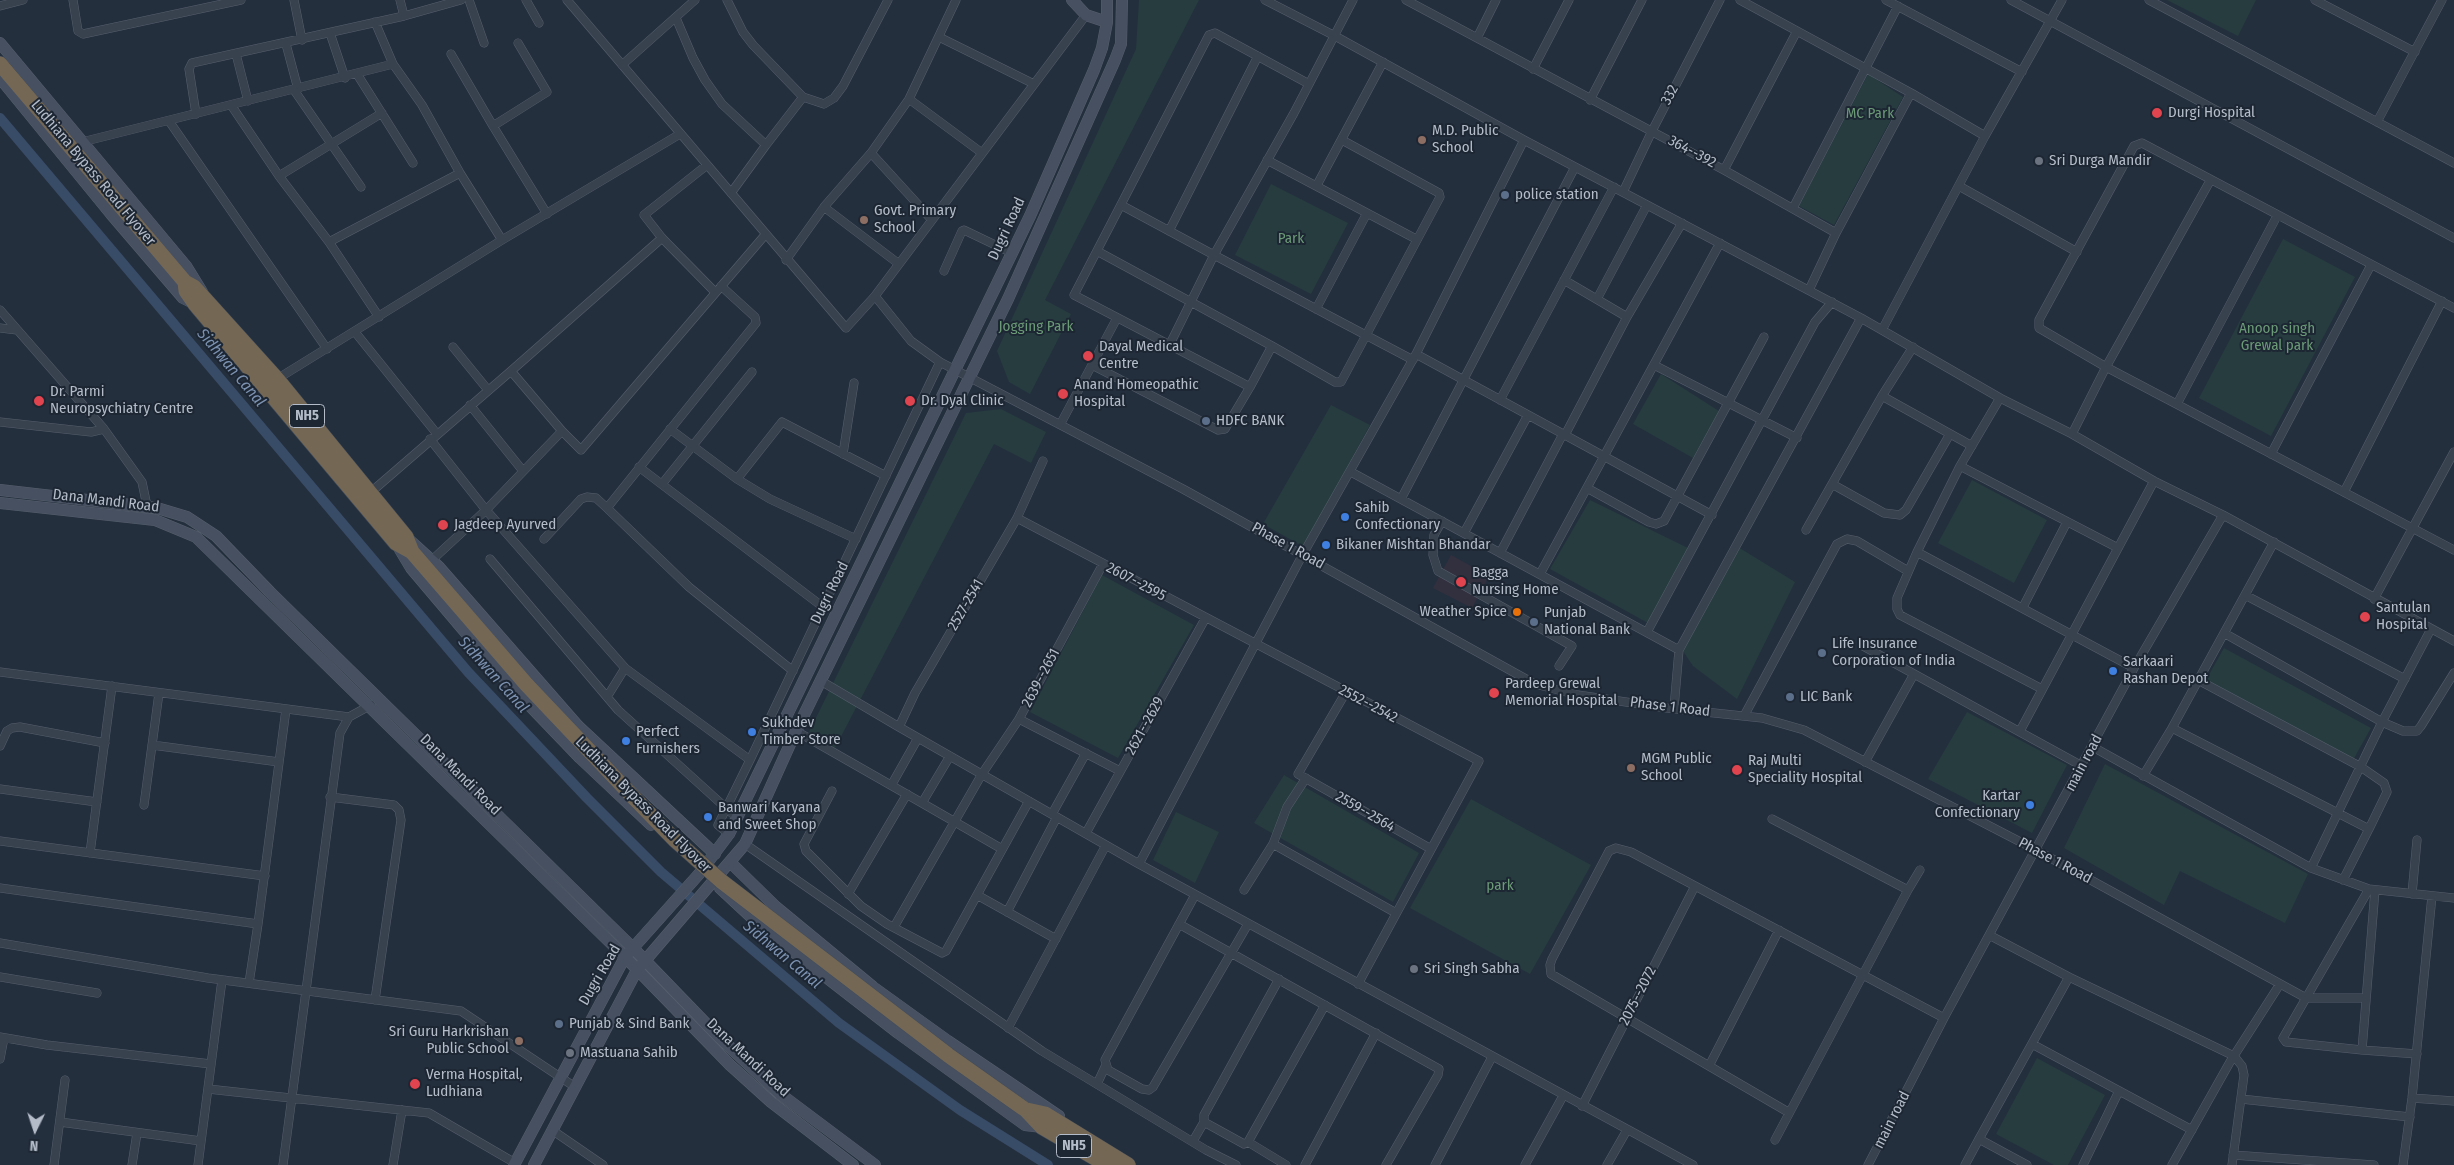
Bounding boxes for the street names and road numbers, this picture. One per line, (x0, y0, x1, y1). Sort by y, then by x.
street label: 332 (1657, 82, 1683, 108)
street label: Ludhiana Bypass Road Flyover (27, 96, 159, 250)
street label: 364--392 (1665, 132, 1719, 172)
street label: Dugri Road (985, 195, 1029, 263)
road number: NH5 (290, 404, 324, 428)
street label: Dana Mandi Road (52, 486, 160, 516)
street label: Phase 1 Road (1248, 519, 1328, 573)
street label: Dugri Road (807, 559, 853, 627)
street label: 2607--2595 (1103, 559, 1169, 605)
street label: 2527-2541 (944, 576, 988, 634)
street label: 2639--2651 (1018, 646, 1064, 710)
street label: 2552--2542 (1335, 681, 1401, 727)
street label: Phase 1 Road (1629, 693, 1711, 721)
street label: 2621--2629 (1122, 694, 1168, 758)
street label: Dana Mandi Road (416, 731, 504, 819)
street label: main road (2061, 731, 2107, 795)
street label: Ludhiana Bypass Road Flyover (571, 733, 715, 877)
street label: 2559--2564 (1332, 788, 1398, 836)
street label: Phase 1 Road (2015, 834, 2095, 888)
street label: Dugri Road (575, 941, 625, 1009)
street label: 2075--2072 (1616, 964, 1660, 1028)
street label: Dana Mandi Road (703, 1015, 793, 1101)
street label: main road (1870, 1088, 1914, 1152)
road number: NH5 (1056, 1134, 1092, 1158)

